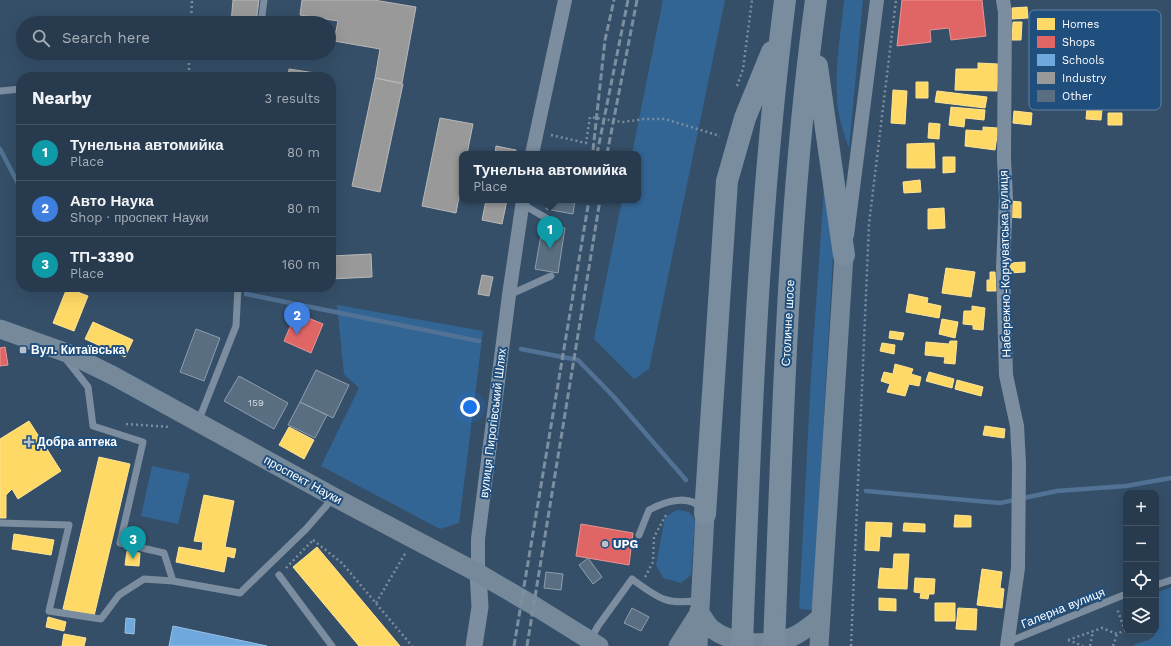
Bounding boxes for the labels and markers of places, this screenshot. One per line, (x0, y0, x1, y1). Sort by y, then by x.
pin: 1 (537, 216, 563, 249)
pin: 2 (284, 302, 310, 335)
place label: Вул. Китаївська (31, 343, 125, 357)
marker: Вул. Китаївська (18, 345, 28, 355)
place label: Добра аптека (37, 435, 117, 449)
marker: Добра аптека (24, 437, 34, 447)
pin: 3 (120, 526, 146, 559)
place label: UPG (613, 537, 638, 551)
marker: UPG (600, 539, 610, 549)

